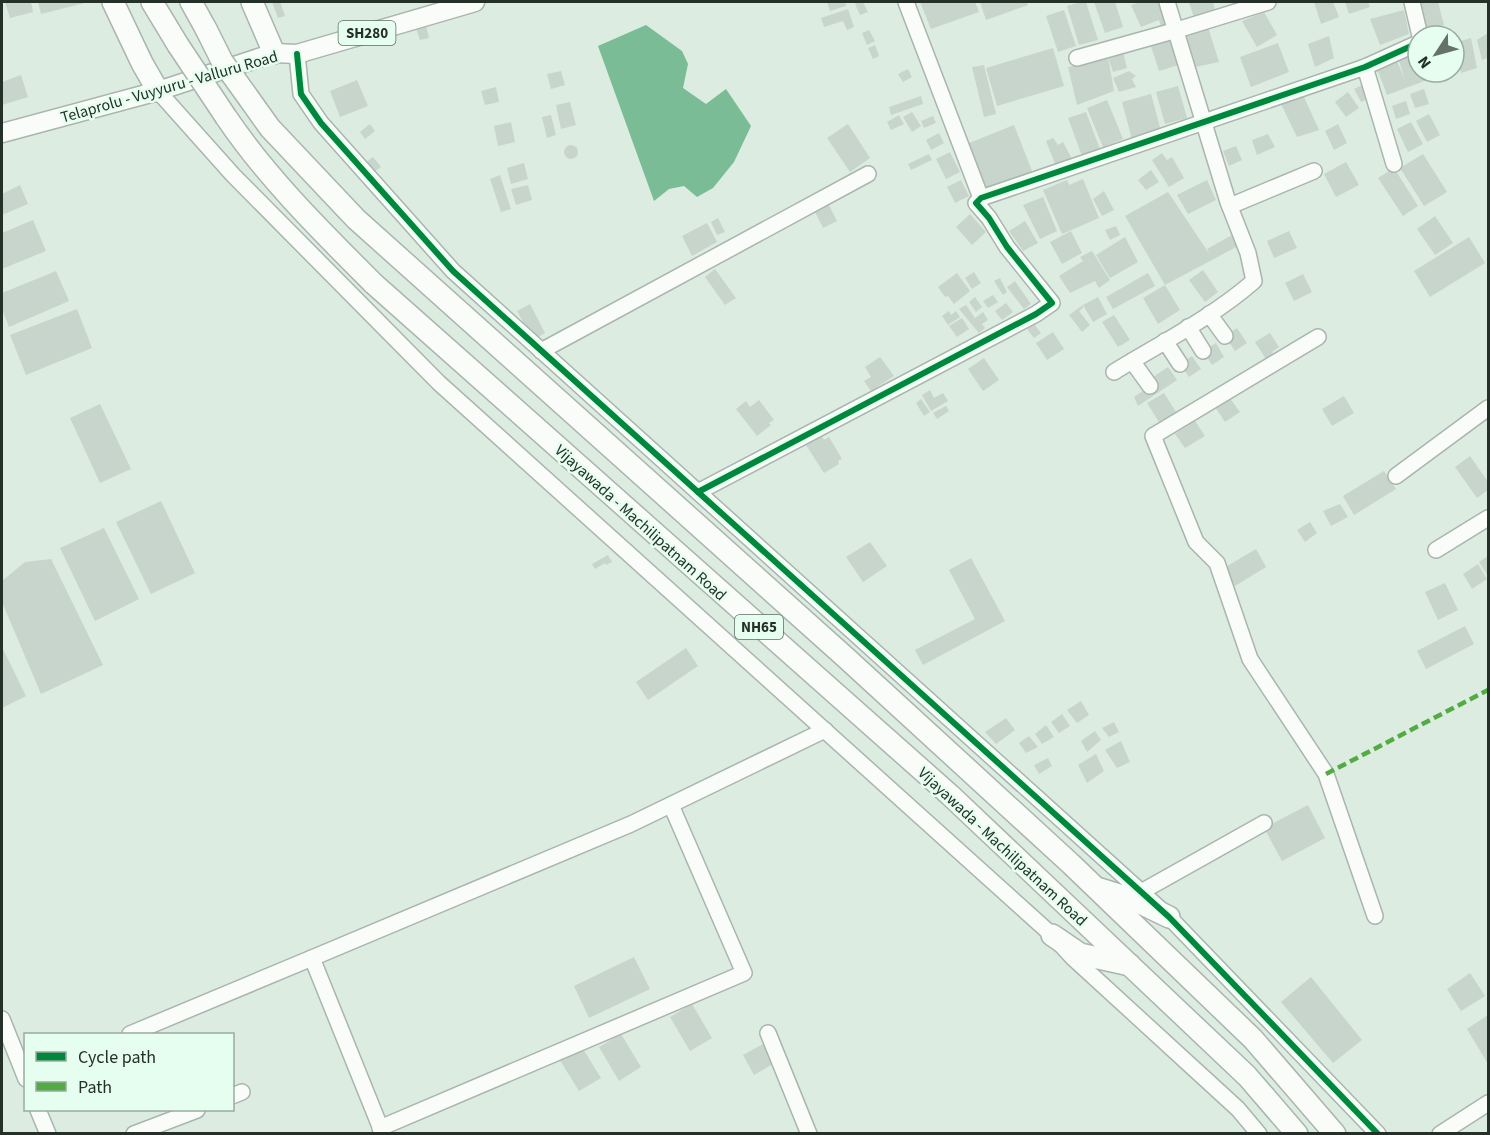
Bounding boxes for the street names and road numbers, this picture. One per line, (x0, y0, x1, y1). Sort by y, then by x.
road number: SH280 (338, 21, 395, 45)
street label: Telaprolu - Vuyyuru - Valluru Road (58, 45, 280, 129)
street label: Vijayawada - Machilipatnam Road (550, 440, 731, 606)
road number: NH65 (735, 615, 783, 639)
street label: Vijayawada - Machilipatnam Road (913, 762, 1092, 931)

